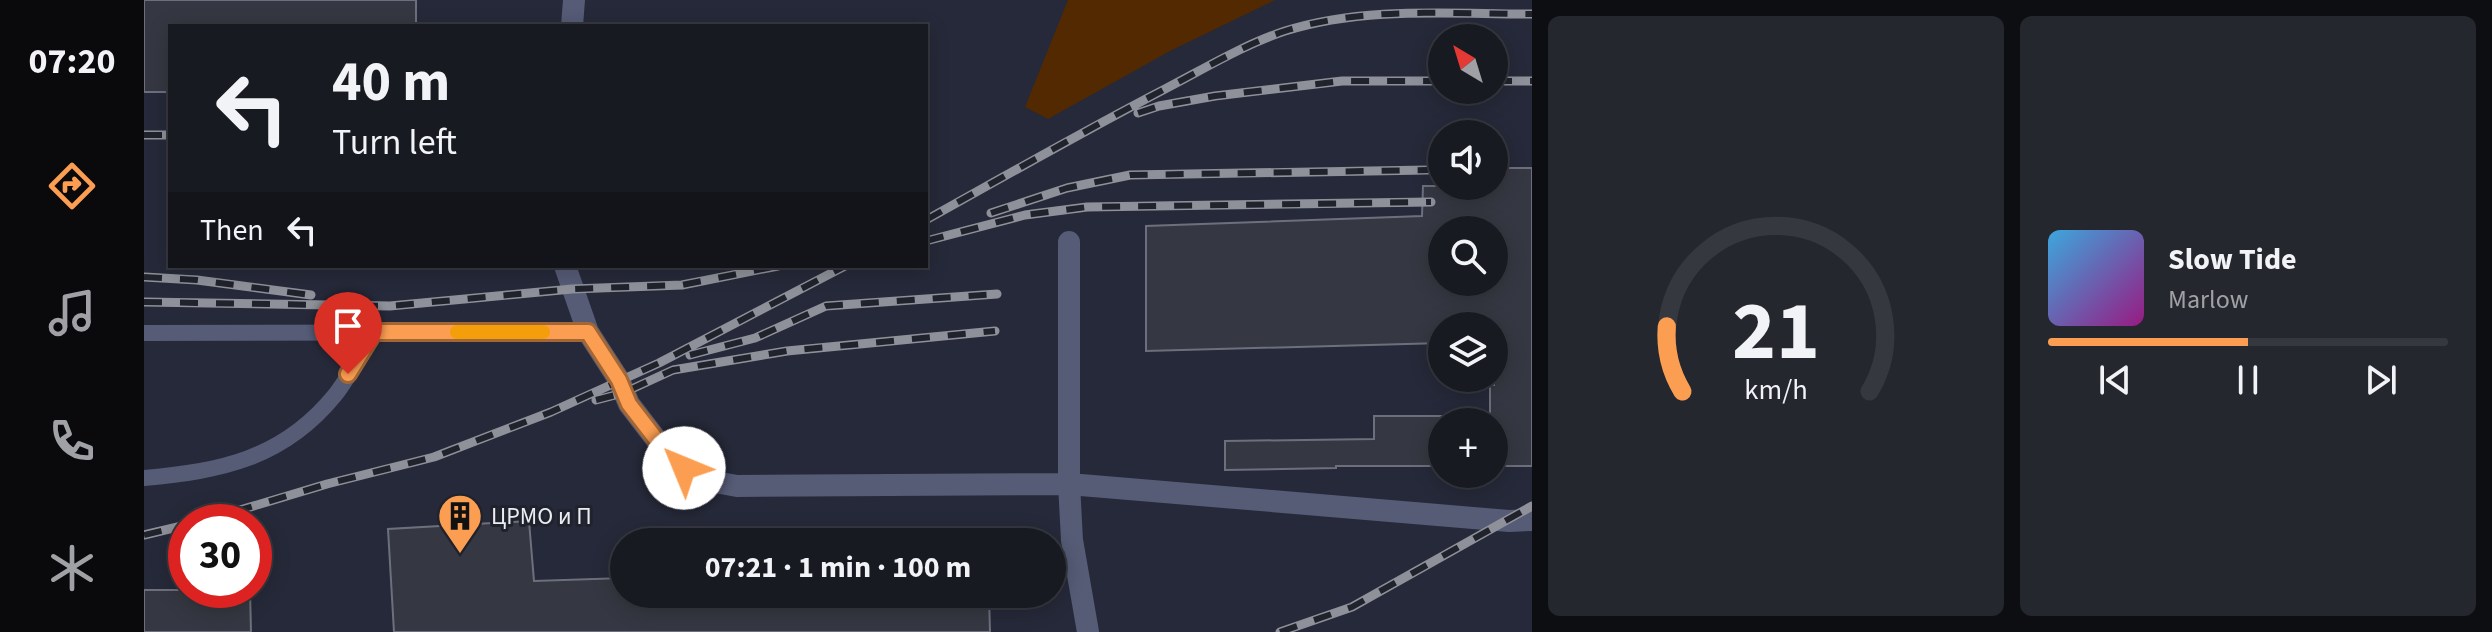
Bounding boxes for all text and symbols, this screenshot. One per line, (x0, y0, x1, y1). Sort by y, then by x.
north arrow (1428, 24, 1508, 104)
map controls (1428, 24, 1508, 488)
text: 07:20 (29, 36, 115, 87)
text: 40 m (332, 43, 450, 122)
icon: left (200, 56, 304, 160)
text: Turn left (332, 117, 457, 168)
button: sound (1428, 120, 1508, 200)
icon: directions (44, 158, 100, 214)
icon: left (280, 208, 324, 252)
text: Then (200, 209, 264, 252)
button: search (1428, 216, 1508, 296)
text: Slow Tide (2168, 238, 2297, 281)
text: 21 (1732, 273, 1820, 391)
text: Marlow (2168, 281, 2248, 318)
icon: music (44, 285, 100, 341)
pin (314, 292, 382, 374)
icon: arrive (326, 304, 370, 348)
button: layers (1428, 312, 1508, 392)
icon: previous (2093, 358, 2137, 402)
icon: pause (2226, 358, 2270, 402)
icon: next (2359, 358, 2403, 402)
text: km/h (1744, 370, 1808, 410)
button: + (1428, 408, 1508, 488)
icon: phone (44, 413, 100, 469)
position arrow (642, 426, 726, 510)
building icon: ЦРМО и П (436, 492, 484, 555)
place label: ЦРМО и П (491, 499, 592, 534)
speed limit sign: 30 (168, 504, 272, 608)
icon: climate (44, 540, 100, 596)
text: 07:21 · 1 min · 100 m (705, 546, 971, 589)

